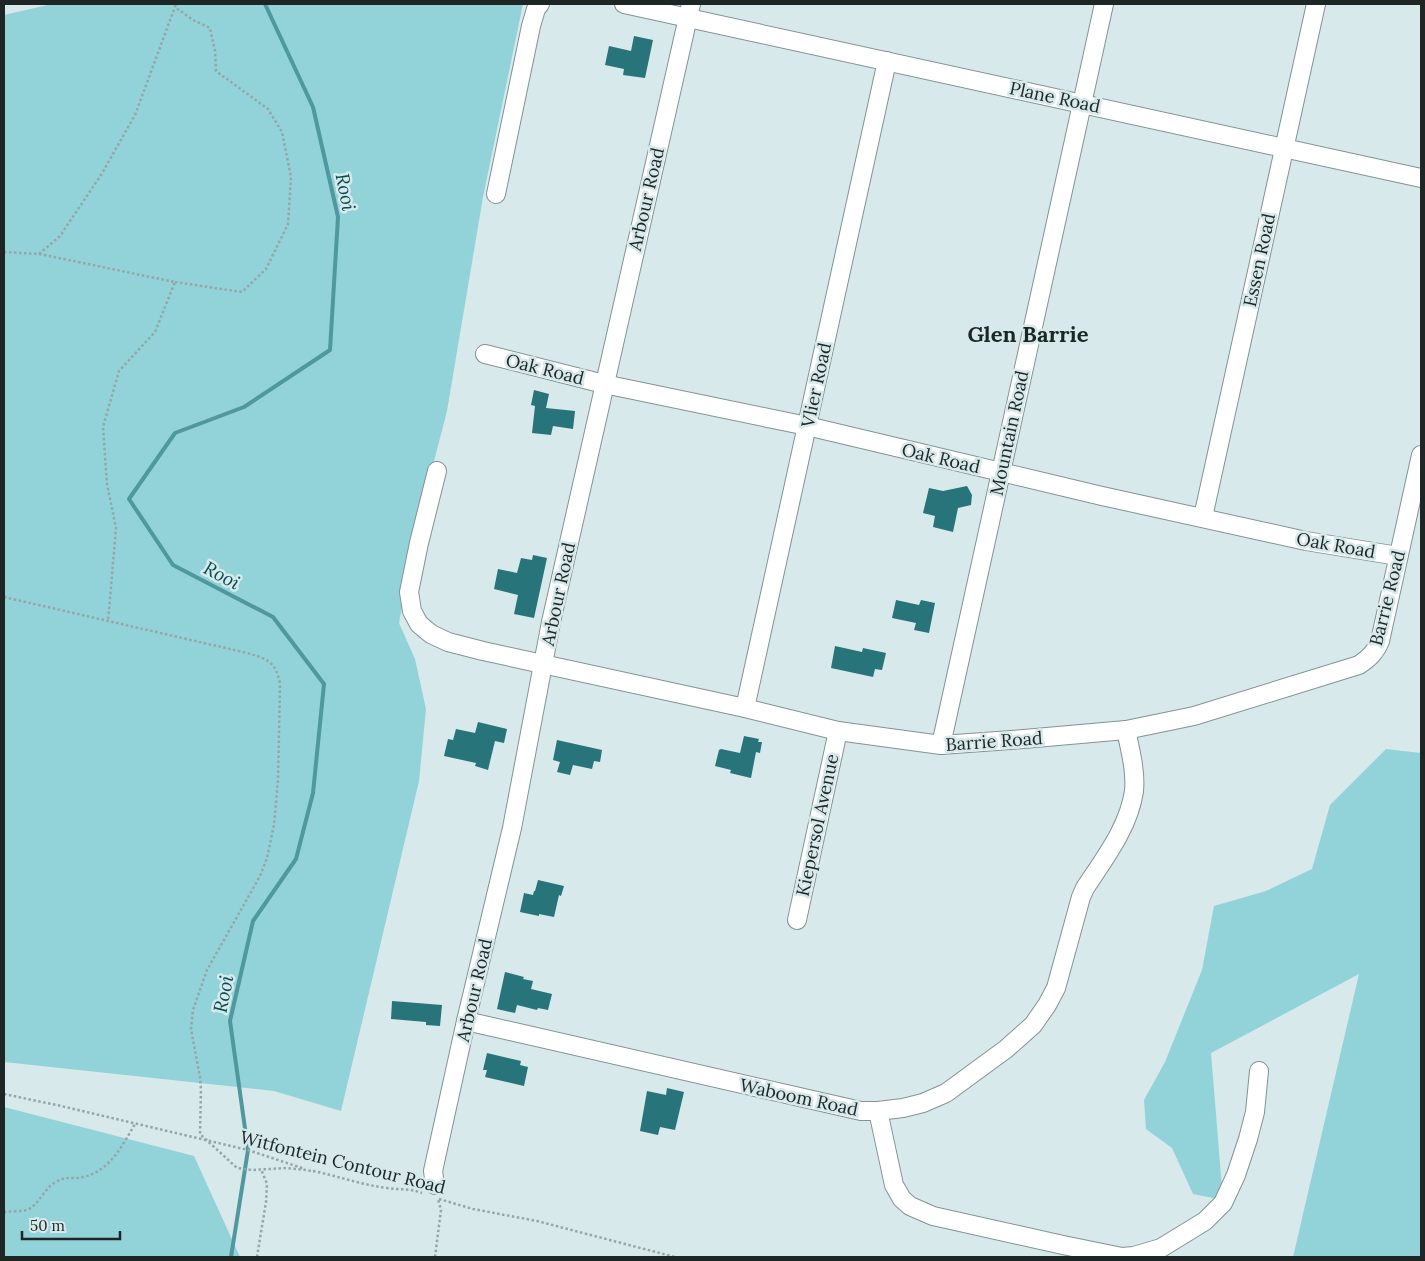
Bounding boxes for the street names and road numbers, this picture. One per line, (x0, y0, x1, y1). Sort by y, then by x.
street label: Plane Road (1008, 76, 1103, 118)
street label: Arbour Road (623, 145, 669, 254)
street label: Essen Road (1238, 211, 1280, 309)
street label: Vlier Road (796, 340, 836, 431)
street label: Oak Road (504, 348, 587, 390)
street label: Mountain Road (985, 368, 1034, 498)
street label: Oak Road (900, 438, 983, 478)
street label: Oak Road (1295, 527, 1377, 563)
street label: Arbour Road (536, 540, 580, 649)
street label: Barrie Road (1364, 548, 1410, 648)
street label: Barrie Road (945, 726, 1044, 756)
street label: Kiepersol Avenue (791, 751, 843, 898)
street label: Arbour Road (451, 936, 497, 1045)
street label: Waboom Road (738, 1073, 861, 1121)
street label: Witfontein Contour Road (238, 1125, 448, 1199)

